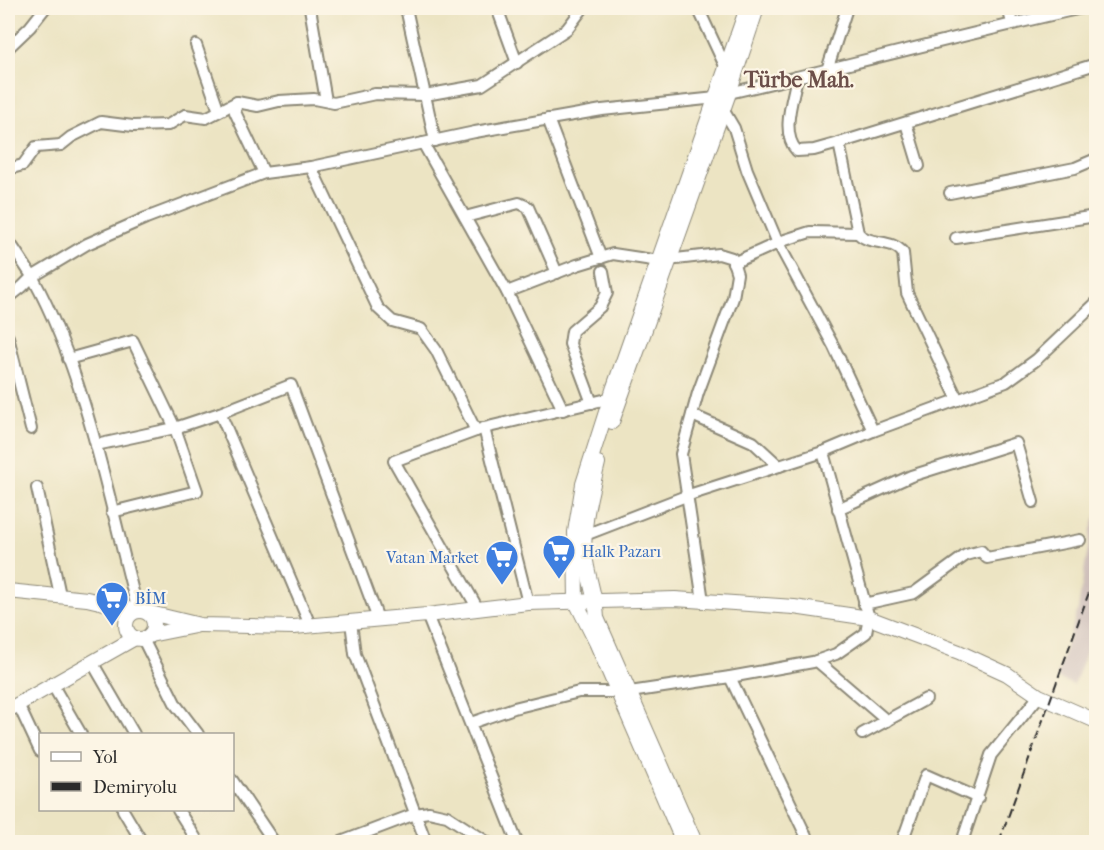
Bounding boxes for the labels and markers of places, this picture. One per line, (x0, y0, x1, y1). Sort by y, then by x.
supermarket icon: Halk Pazarı (541, 533, 577, 580)
supermarket icon: Vatan Market (484, 539, 520, 586)
place label: Halk Pazarı (582, 542, 661, 561)
place label: Vatan Market (385, 548, 479, 567)
supermarket icon: BİM (94, 580, 130, 627)
place label: BİM (135, 589, 167, 608)

